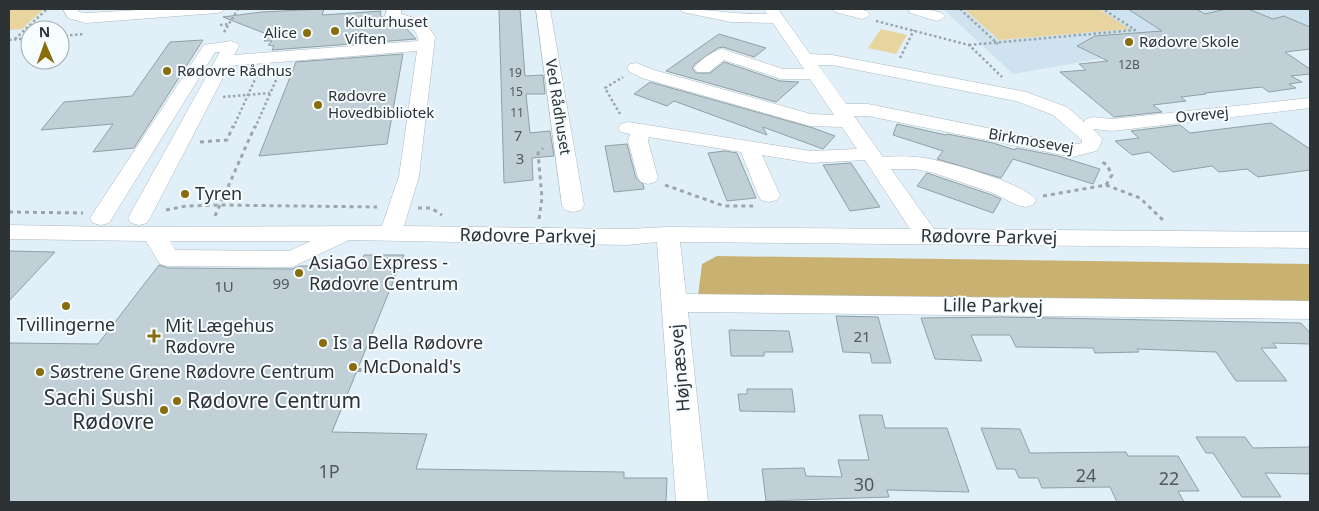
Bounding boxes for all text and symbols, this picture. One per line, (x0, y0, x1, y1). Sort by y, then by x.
place label: Kulturhuset Viften (345, 11, 428, 48)
north arrow (20, 20, 70, 70)
text: N (39, 22, 51, 41)
place label: Alice (264, 22, 297, 42)
marker: Kulturhuset Viften (329, 25, 341, 37)
marker: Alice (301, 27, 313, 39)
place label: Rødovre Skole (1139, 31, 1239, 51)
marker: Rødovre Skole (1123, 36, 1135, 48)
house number: 12B (1118, 56, 1140, 73)
street label: Ved Rådhuset (542, 57, 577, 157)
place label: Rødovre Rådhus (177, 60, 292, 80)
house number: 19 (508, 64, 522, 81)
marker: Rødovre Rådhus (161, 65, 173, 77)
house number: 15 (509, 83, 523, 100)
place label: Rødovre Hovedbibliotek (328, 85, 434, 122)
marker: Rødovre Hovedbibliotek (312, 99, 324, 111)
street label: Ovrevej (1174, 101, 1229, 127)
house number: 11 (510, 104, 524, 121)
street label: Birkmosevej (987, 123, 1075, 157)
house number: 7 (514, 125, 522, 145)
house number: 3 (516, 148, 524, 168)
place label: Tyren (195, 181, 242, 205)
marker: Tyren (179, 188, 191, 200)
street label: Rødovre Parkvej (459, 222, 597, 248)
street label: Rødovre Parkvej (920, 223, 1058, 249)
place label: AsiaGo Express - Rødovre Centrum (309, 250, 458, 295)
marker: AsiaGo Express - Rødovre Centrum (293, 267, 305, 279)
house number: 99 (272, 273, 290, 293)
house number: 1U (214, 276, 234, 296)
street label: Lille Parkvej (943, 292, 1043, 318)
marker: Tvillingerne (60, 300, 72, 312)
place label: Tvillingerne (17, 312, 115, 336)
place label: Mit Lægehus Rødovre (165, 313, 274, 358)
street label: Højnæsvej (663, 323, 695, 413)
house number: 21 (853, 326, 871, 346)
marker: Mit Lægehus Rødovre (147, 329, 161, 343)
place label: Is a Bella Rødovre (333, 330, 483, 354)
marker: Is a Bella Rødovre (317, 337, 329, 349)
place label: McDonald's (363, 354, 461, 378)
place label: Søstrene Grene Rødovre Centrum (50, 359, 335, 383)
marker: McDonald's (347, 361, 359, 373)
marker: Søstrene Grene Rødovre Centrum (34, 366, 46, 378)
place label: Sachi Sushi Rødovre (44, 383, 154, 435)
place label: Rødovre Centrum (187, 386, 361, 414)
marker: Rødovre Centrum (171, 395, 183, 407)
marker: Sachi Sushi Rødovre (158, 404, 170, 416)
house number: 1P (318, 459, 340, 483)
house number: 24 (1076, 463, 1096, 487)
house number: 22 (1159, 466, 1179, 490)
house number: 30 (854, 472, 874, 496)

